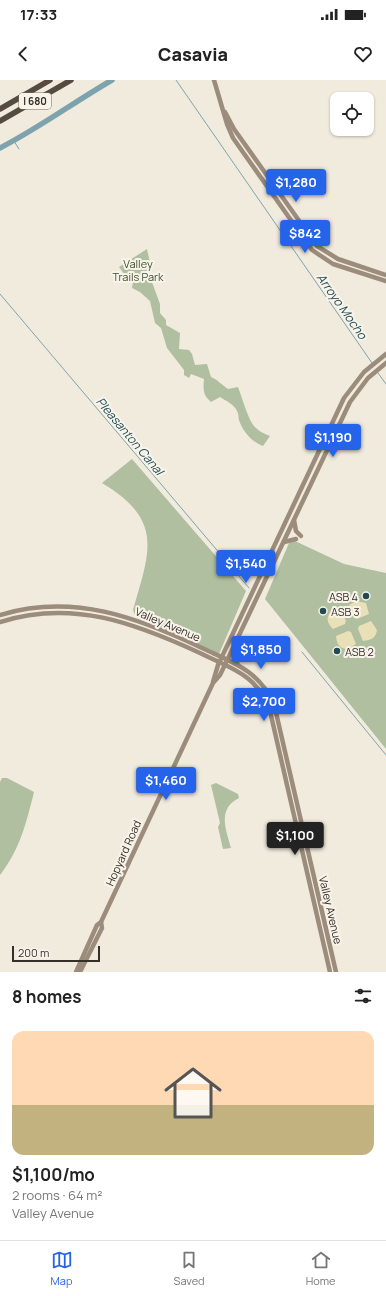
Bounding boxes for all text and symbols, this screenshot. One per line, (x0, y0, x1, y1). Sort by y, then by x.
text: 17:33 (20, 4, 57, 25)
text: Casavia (158, 42, 228, 66)
icon: back (12, 43, 34, 65)
icon: heart (352, 43, 374, 65)
map controls (330, 92, 374, 136)
button: locate (330, 92, 374, 136)
road number: I 680 (19, 93, 51, 109)
pin: $1,280 (263, 169, 329, 203)
text: $1,280 (275, 173, 317, 191)
pin: $842 (281, 220, 329, 254)
text: $842 (289, 224, 321, 242)
park label: Valley Trails Park (113, 256, 164, 284)
water label: Arroyo Mocho (313, 270, 371, 343)
water label: Pleasanton Canal (92, 393, 169, 480)
pin: $1,190 (300, 424, 366, 458)
text: $1,190 (314, 428, 352, 446)
pin: $1,540 (213, 550, 279, 584)
text: $1,540 (225, 554, 267, 572)
place label: ASB 4 (329, 589, 358, 604)
marker: ASB 4 (361, 591, 371, 601)
street label: Valley Avenue (133, 604, 203, 645)
place label: ASB 3 (331, 604, 360, 619)
marker: ASB 3 (318, 606, 328, 616)
pin: $1,850 (228, 636, 294, 670)
text: $1,850 (240, 640, 282, 658)
place label: ASB 2 (345, 644, 374, 659)
marker: ASB 2 (332, 646, 342, 656)
pin: $2,700 (231, 688, 297, 722)
text: $2,700 (242, 692, 286, 710)
pin: $1,460 (133, 767, 199, 801)
text: $1,460 (145, 771, 187, 789)
street label: Hopyard Road (102, 818, 144, 888)
pin: $1,100 (262, 822, 328, 856)
text: $1,100 (276, 826, 314, 844)
street label: Valley Avenue (316, 875, 346, 946)
scale bar (12, 944, 100, 963)
text: 200 m (18, 945, 49, 960)
text: 8 homes (12, 985, 82, 1008)
icon: filters (352, 985, 374, 1007)
icon: home (157, 1057, 229, 1129)
text: $1,100/mo (12, 1163, 95, 1186)
text: 2 rooms · 64 m² (12, 1186, 103, 1204)
text: Valley Avenue (12, 1204, 94, 1222)
tab: Map (51, 1249, 73, 1288)
tab: Saved (174, 1249, 205, 1288)
tab: Home (306, 1249, 335, 1288)

